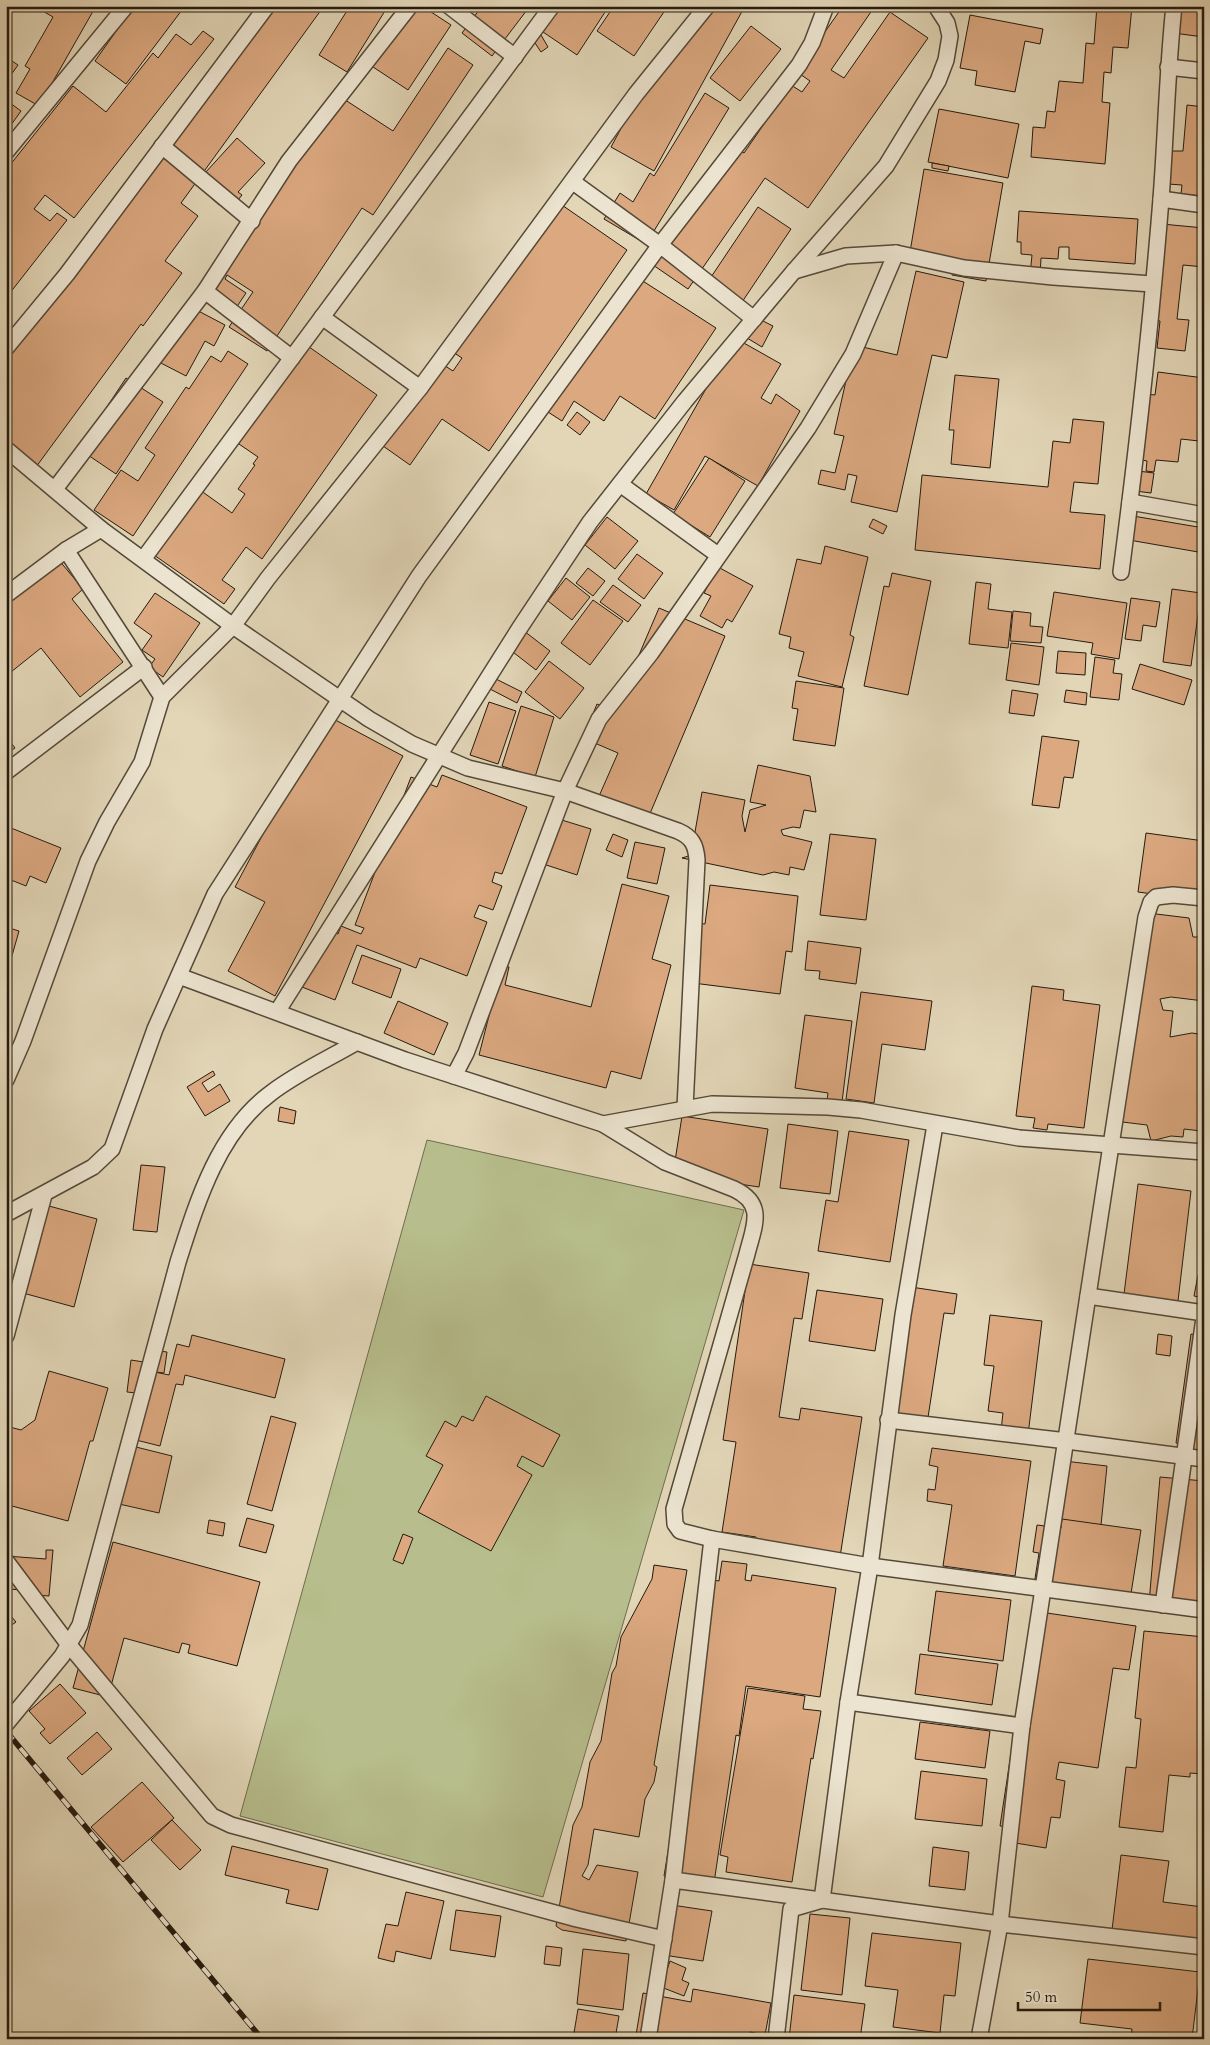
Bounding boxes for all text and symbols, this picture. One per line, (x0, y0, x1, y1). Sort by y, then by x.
scale bar (1018, 1980, 1160, 2012)
text: 50 m (1025, 1987, 1057, 2007)

